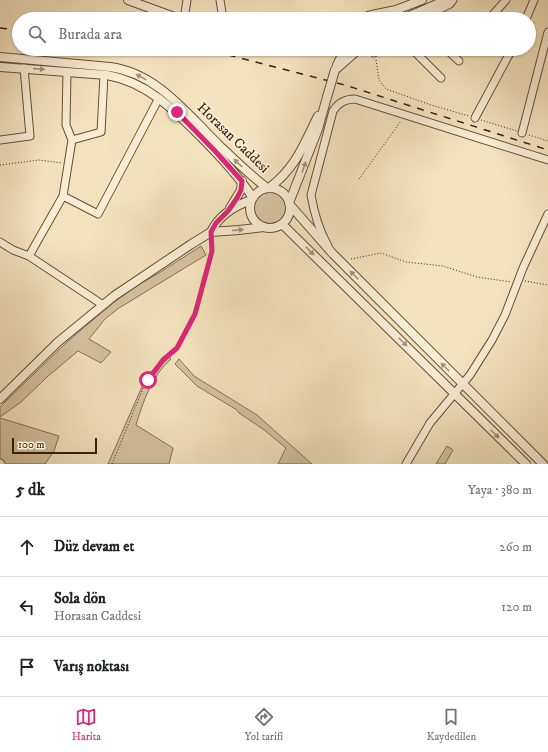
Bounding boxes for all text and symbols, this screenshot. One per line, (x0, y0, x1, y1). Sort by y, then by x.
search box (12, 12, 536, 56)
icon: search (26, 23, 48, 45)
text: Burada ara (58, 25, 122, 44)
one-way arrow (33, 66, 45, 73)
one-way arrow (135, 73, 147, 80)
street label: Horasan Caddesi (193, 99, 273, 177)
route end (168, 103, 186, 121)
one-way arrow (233, 158, 243, 167)
one-way arrow (301, 160, 307, 172)
one-way arrow (232, 227, 244, 234)
one-way arrow (305, 246, 315, 256)
one-way arrow (349, 270, 359, 280)
one-way arrow (398, 337, 408, 347)
one-way arrow (440, 363, 450, 372)
route start (139, 371, 157, 389)
one-way arrow (490, 429, 500, 439)
scale bar (12, 436, 97, 455)
text: 100 m (18, 438, 44, 452)
text: 5 dk (16, 479, 45, 501)
text: Yaya · 380 m (468, 482, 532, 498)
icon: ahead (16, 536, 38, 558)
text: Düz devam et (54, 537, 134, 556)
text: 260 m (499, 539, 532, 555)
text: Sola dön (54, 589, 106, 608)
icon: left (16, 596, 38, 618)
text: 120 m (501, 599, 532, 615)
text: Horasan Caddesi (54, 608, 141, 624)
icon: arrive (16, 656, 38, 678)
text: Varış noktası (54, 657, 129, 676)
tab: Harita (72, 706, 101, 744)
tab: Yol tarifi (244, 706, 283, 744)
tab: Kaydedilen (427, 706, 476, 744)

